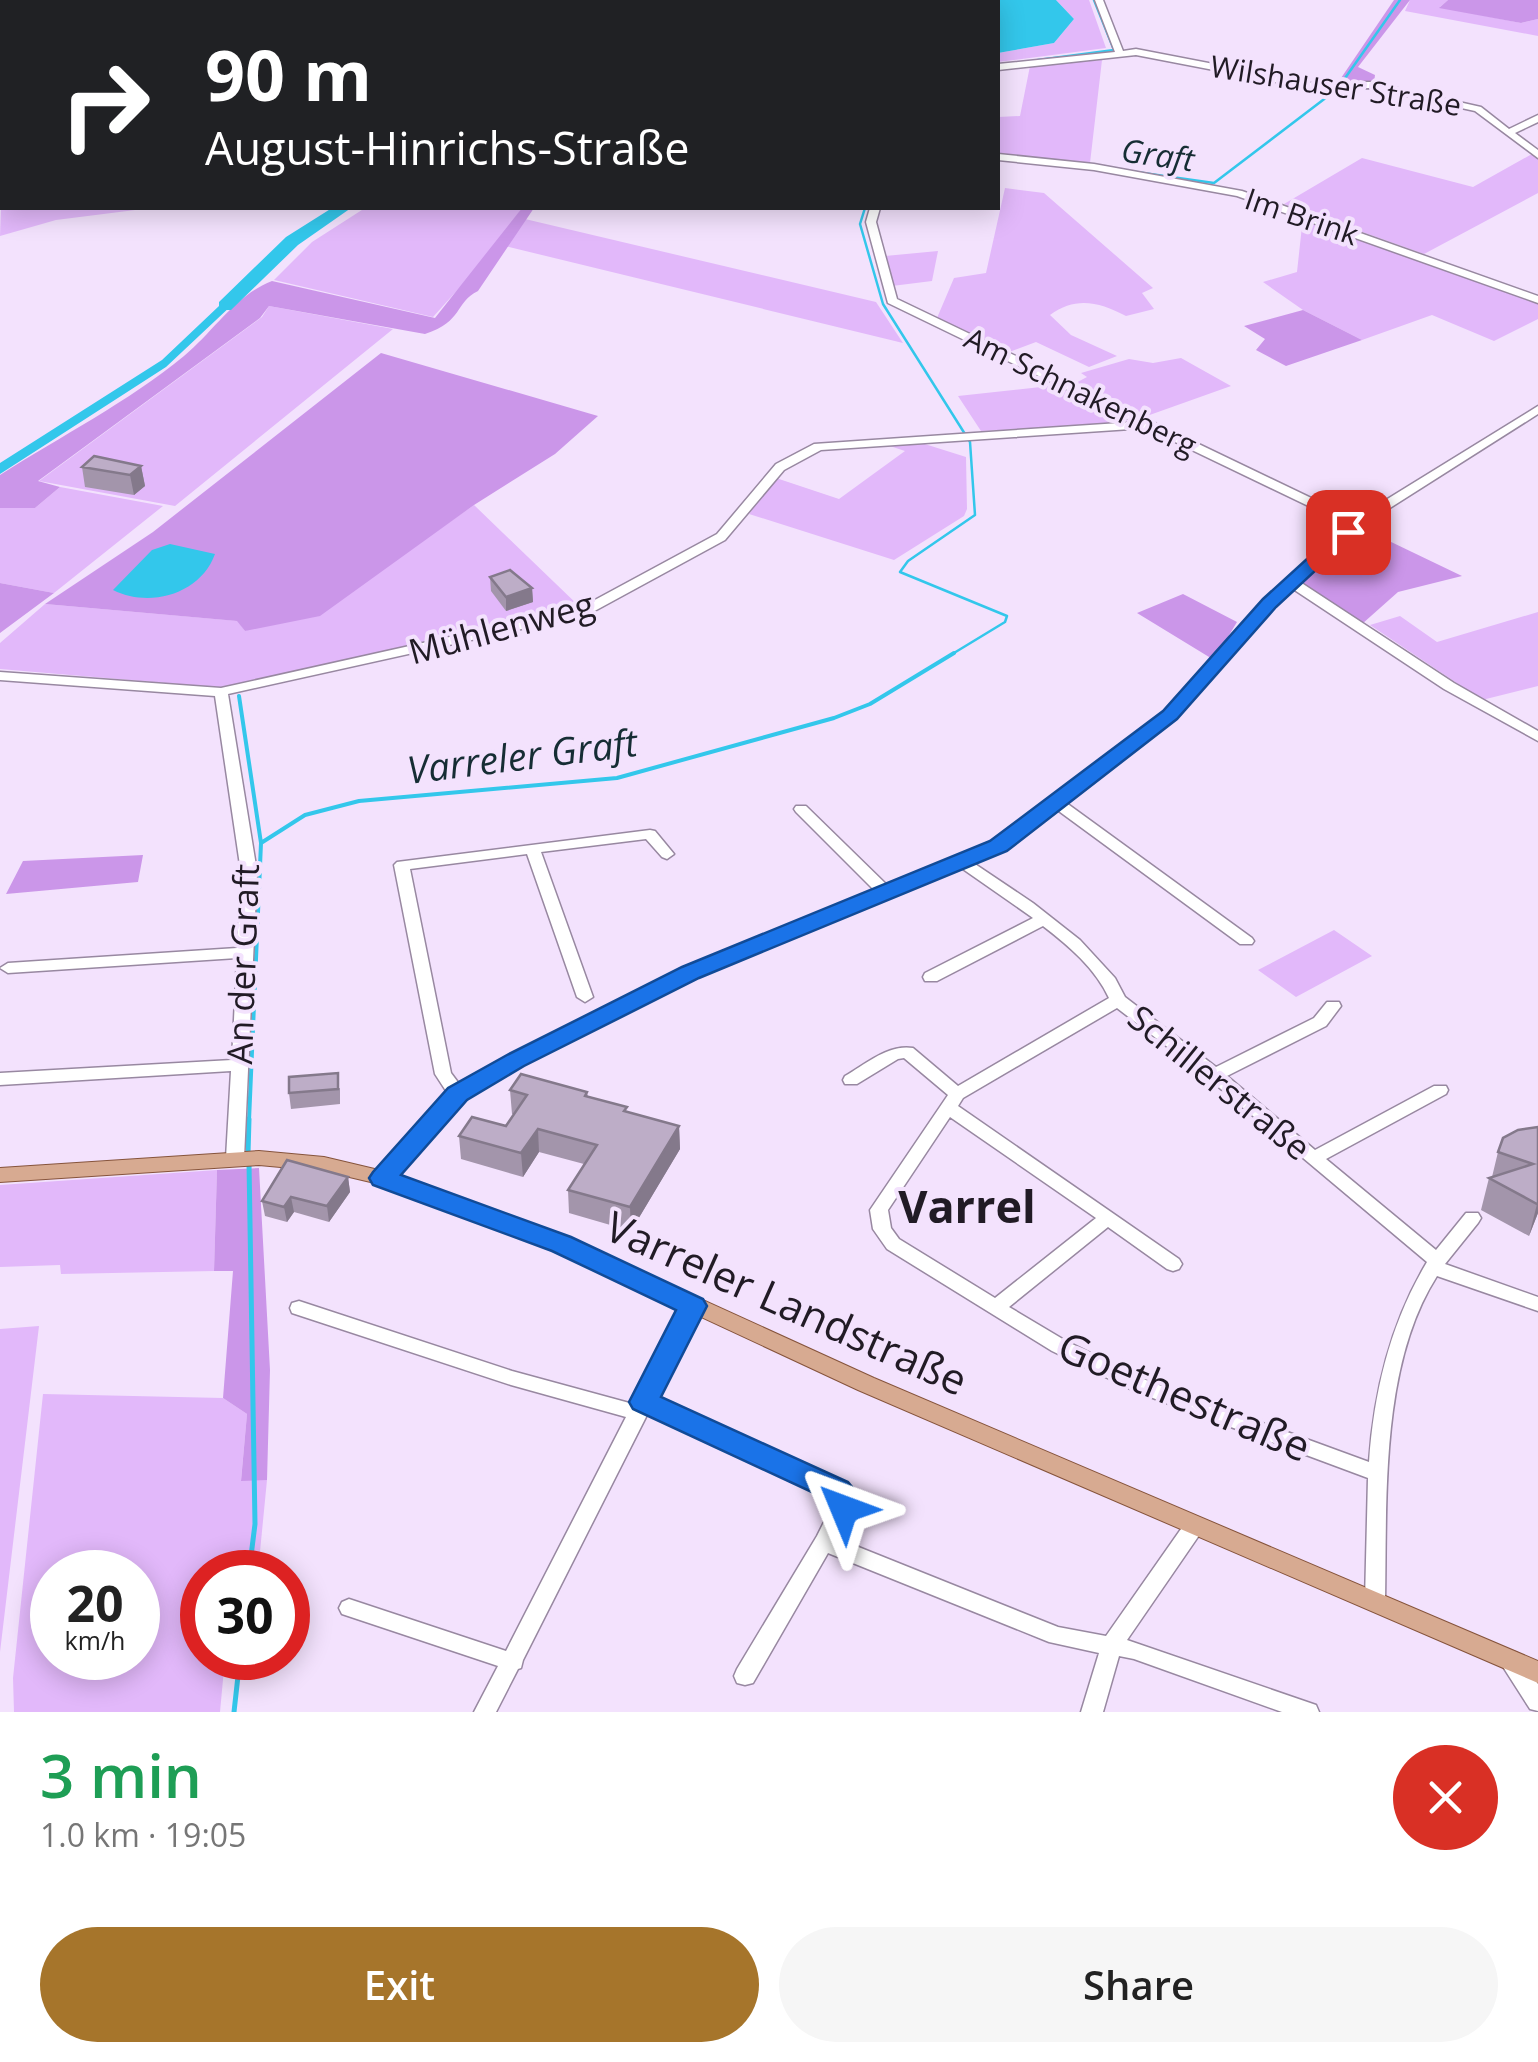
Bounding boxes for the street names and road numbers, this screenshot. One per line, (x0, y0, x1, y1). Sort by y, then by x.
street label: Wilshauser Straße (1208, 45, 1464, 125)
street label: Im Brink (1240, 178, 1364, 255)
street label: Am Schnakenberg (958, 317, 1204, 465)
street label: Mühlenweg (403, 580, 599, 674)
street label: An der Graft (215, 863, 269, 1065)
street label: Schillerstraße (1119, 994, 1321, 1170)
street label: Varreler Landstraße (597, 1197, 977, 1407)
street label: Goethestraße (1050, 1316, 1320, 1474)

